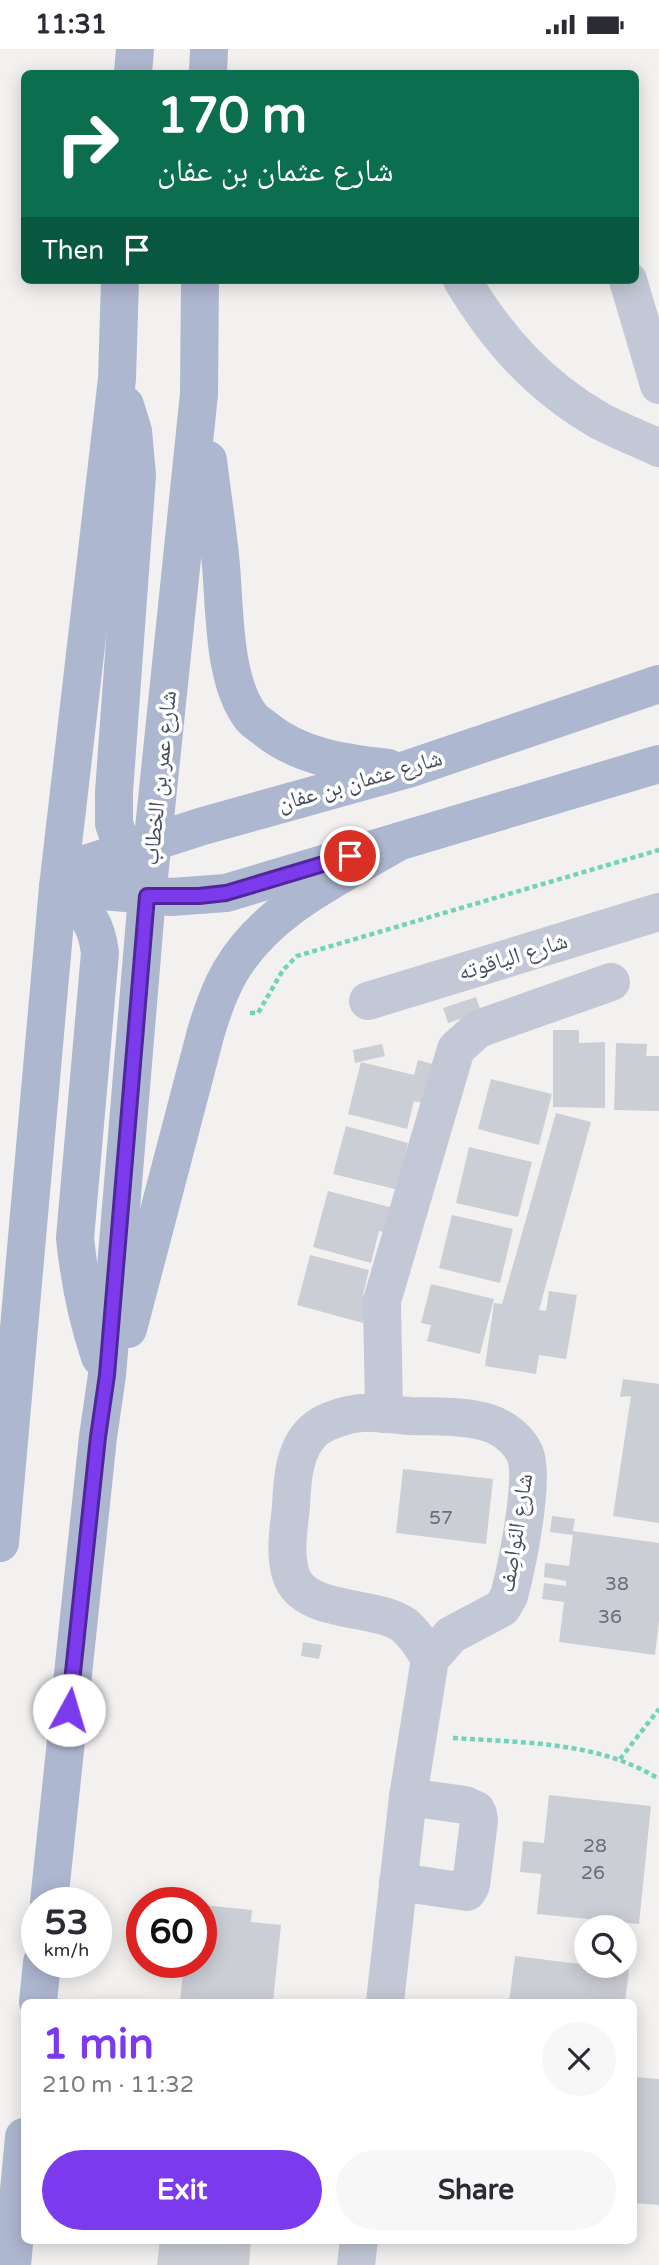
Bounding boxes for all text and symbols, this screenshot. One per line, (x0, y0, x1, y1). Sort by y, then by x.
text: 11:31 (35, 9, 107, 40)
text: 170 m (157, 87, 307, 146)
icon: right (42, 98, 133, 189)
text: شارع عثمان بن عفان (157, 152, 393, 190)
icon: arrive (118, 231, 156, 269)
text: Then (42, 235, 104, 266)
street label: شارع عمر بن الخطاب (137, 689, 183, 867)
street label: شارع عثمان بن عفان (274, 744, 446, 818)
pin (320, 826, 380, 886)
icon: arrive (331, 837, 369, 875)
street label: شارع الياقوته (455, 927, 571, 987)
street label: شارع النَواصِف (493, 1472, 539, 1594)
house number: 57 (429, 1507, 453, 1529)
house number: 38 (605, 1573, 629, 1595)
house number: 36 (598, 1606, 622, 1628)
position arrow (32, 1673, 106, 1747)
house number: 28 (583, 1835, 607, 1857)
house number: 26 (581, 1862, 605, 1884)
speed limit sign: 60 (126, 1887, 217, 1978)
text: 53 (45, 1902, 88, 1944)
map controls (574, 1915, 637, 1978)
button: search (574, 1915, 637, 1978)
text: km/h (44, 1939, 89, 1961)
text: 1 min (42, 2019, 154, 2070)
button: close (542, 2022, 616, 2096)
text: 210 m · 11:32 (42, 2071, 194, 2099)
button: Exit (42, 2150, 322, 2230)
button: Share (336, 2150, 616, 2230)

